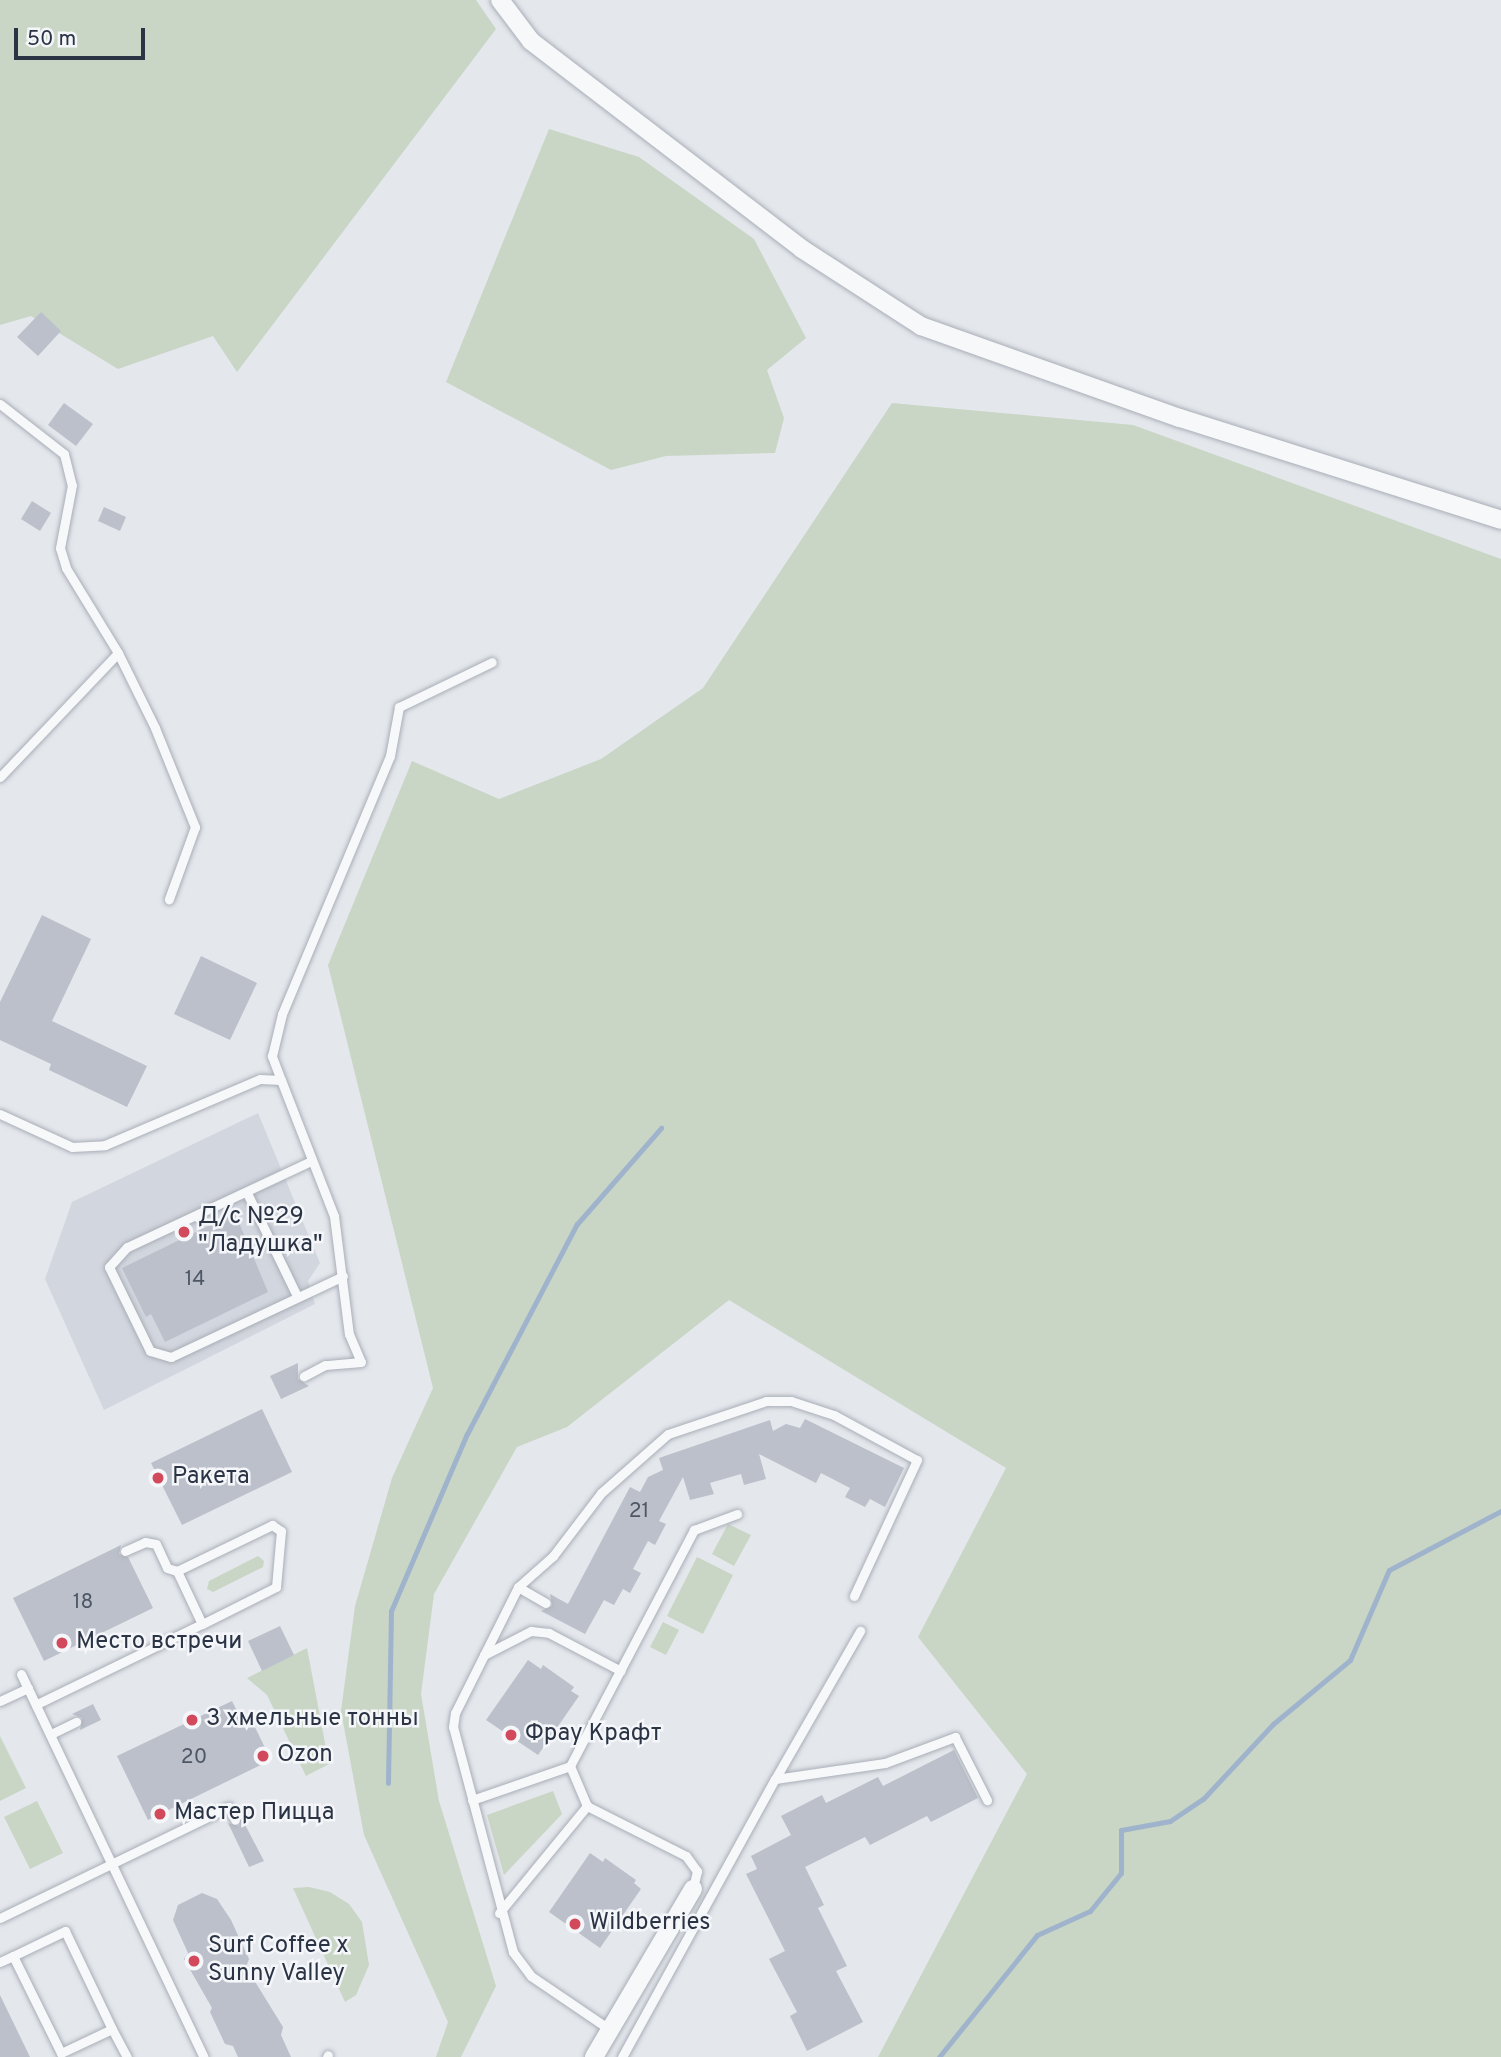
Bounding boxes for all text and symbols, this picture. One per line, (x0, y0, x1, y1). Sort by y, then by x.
scale bar (18, 14, 149, 58)
text: 50 m (27, 26, 76, 53)
place label: Д/с №29 "Ладушка" (198, 1204, 323, 1260)
marker: Д/с №29 "Ладушка" (176, 1224, 192, 1240)
house number: 14 (185, 1267, 205, 1293)
place label: Ракета (172, 1464, 250, 1492)
marker: Ракета (150, 1470, 166, 1486)
house number: 21 (629, 1499, 649, 1525)
house number: 18 (73, 1590, 93, 1616)
place label: Место встречи (76, 1629, 242, 1657)
marker: Место встречи (54, 1635, 70, 1651)
place label: 3 хмельные тонны (206, 1706, 419, 1734)
marker: 3 хмельные тонны (184, 1712, 200, 1728)
place label: Фрау Крафт (525, 1721, 661, 1749)
marker: Фрау Крафт (503, 1727, 519, 1743)
place label: Ozon (277, 1742, 333, 1770)
house number: 20 (181, 1745, 207, 1771)
marker: Ozon (255, 1748, 271, 1764)
place label: Мастер Пицца (174, 1800, 334, 1828)
marker: Мастер Пицца (152, 1806, 168, 1822)
place label: Wildberries (589, 1910, 711, 1938)
marker: Wildberries (567, 1916, 583, 1932)
place label: Surf Coffee x Sunny Valley (208, 1933, 349, 1989)
marker: Surf Coffee x Sunny Valley (186, 1953, 202, 1969)

